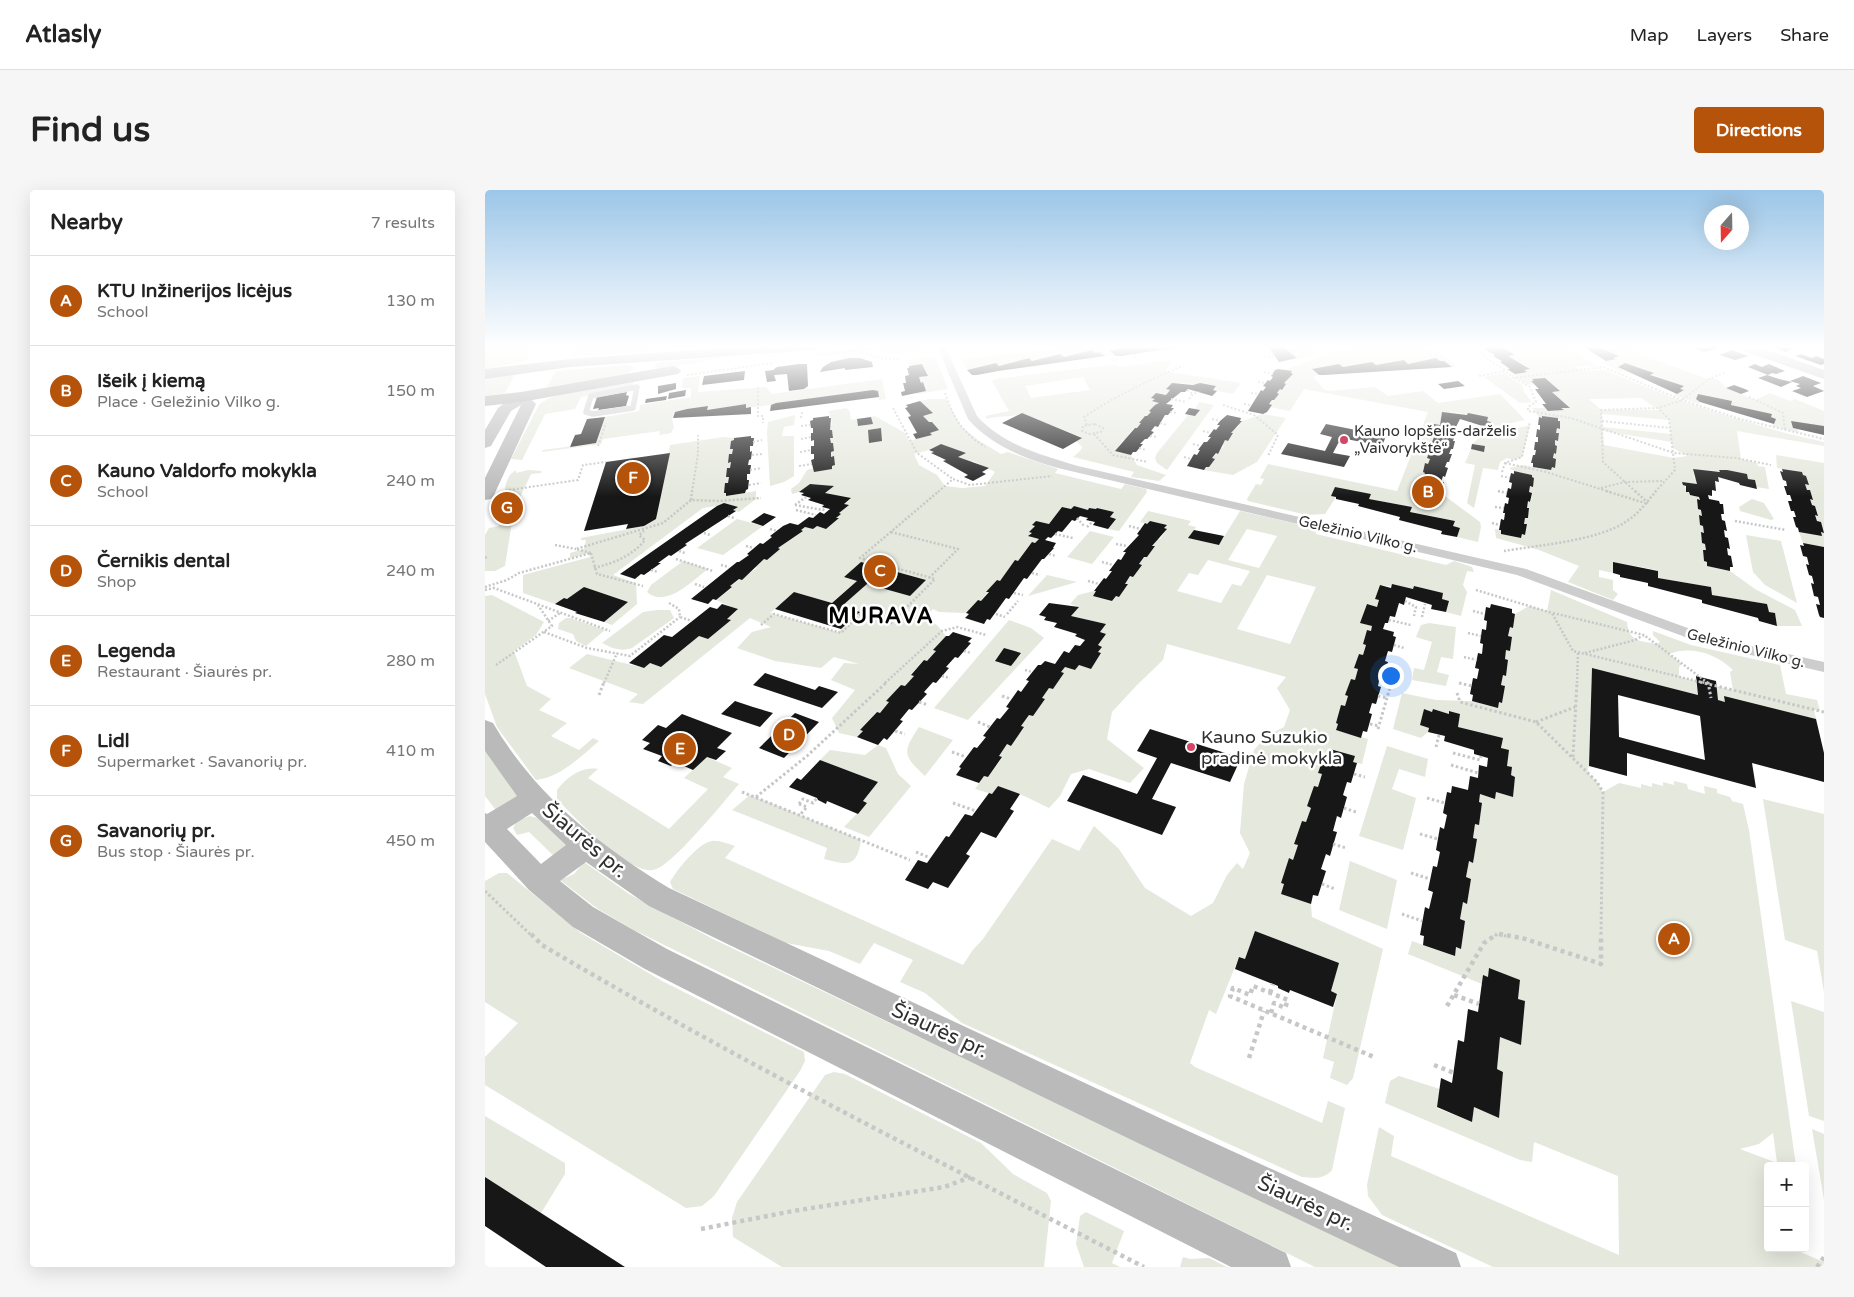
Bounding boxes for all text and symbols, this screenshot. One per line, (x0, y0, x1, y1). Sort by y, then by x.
text: Atlasly (25, 20, 101, 49)
text: Map (1630, 24, 1669, 46)
text: Layers (1697, 24, 1752, 46)
text: Share (1780, 24, 1829, 46)
button: Directions (1694, 107, 1824, 153)
text: Find us (30, 109, 150, 151)
north arrow (1704, 205, 1749, 250)
text: Nearby (50, 210, 123, 235)
text: 7 results (371, 213, 435, 233)
text: KTU Inžinerijos licėjus (97, 280, 292, 302)
text: A (60, 291, 72, 311)
text: 130 m (386, 291, 435, 311)
text: School (97, 302, 149, 322)
text: Išeik į kiemą (97, 370, 206, 392)
text: B (60, 381, 72, 401)
text: 150 m (386, 381, 435, 401)
text: Place · Geležinio Vilko g. (97, 392, 280, 412)
place label: Kauno lopšelis-darželis „Vaivorykštė“ (1354, 422, 1517, 457)
marker: Kauno lopšelis-darželis „Vaivorykštė“ (1338, 434, 1350, 446)
pin: F (617, 459, 649, 497)
text: Kauno Valdorfo mokykla (97, 460, 317, 482)
text: C (60, 471, 72, 491)
text: 240 m (386, 471, 435, 491)
pin: B (1412, 473, 1444, 511)
text: School (97, 482, 149, 502)
pin: G (491, 489, 523, 527)
street label: Geležinio Vilko g. (1297, 512, 1419, 556)
text: Černikis dental (97, 550, 230, 572)
pin: C (864, 552, 896, 590)
text: D (60, 561, 72, 581)
text: 240 m (386, 561, 435, 581)
text: Shop (97, 572, 136, 592)
district label: MURAVA (828, 603, 934, 629)
street label: Geležinio Vilko g. (1685, 625, 1807, 671)
text: Legenda (97, 640, 176, 662)
text: E (61, 651, 71, 671)
text: 280 m (386, 651, 435, 671)
text: Restaurant · Šiaurės pr. (97, 662, 272, 682)
your location (1378, 663, 1404, 689)
pin: D (773, 716, 805, 754)
place label: Kauno Suzukio pradinė mokykla (1201, 726, 1342, 769)
text: Lidl (97, 730, 129, 752)
pin: E (664, 730, 696, 768)
text: F (61, 741, 71, 761)
text: 410 m (386, 741, 435, 761)
marker: Kauno Suzukio pradinė mokykla (1185, 741, 1197, 753)
text: Supermarket · Savanorių pr. (97, 752, 307, 772)
street label: Šiaurės pr. (537, 797, 632, 883)
text: Savanorių pr. (97, 820, 215, 842)
text: G (60, 831, 72, 851)
text: 450 m (386, 831, 435, 851)
text: Bus stop · Šiaurės pr. (97, 842, 255, 862)
pin: A (1658, 920, 1690, 958)
street label: Šiaurės pr. (887, 997, 992, 1064)
map controls (1764, 1162, 1809, 1252)
button: + (1764, 1162, 1809, 1207)
street label: Šiaurės pr. (1253, 1170, 1358, 1237)
button: − (1764, 1207, 1809, 1252)

